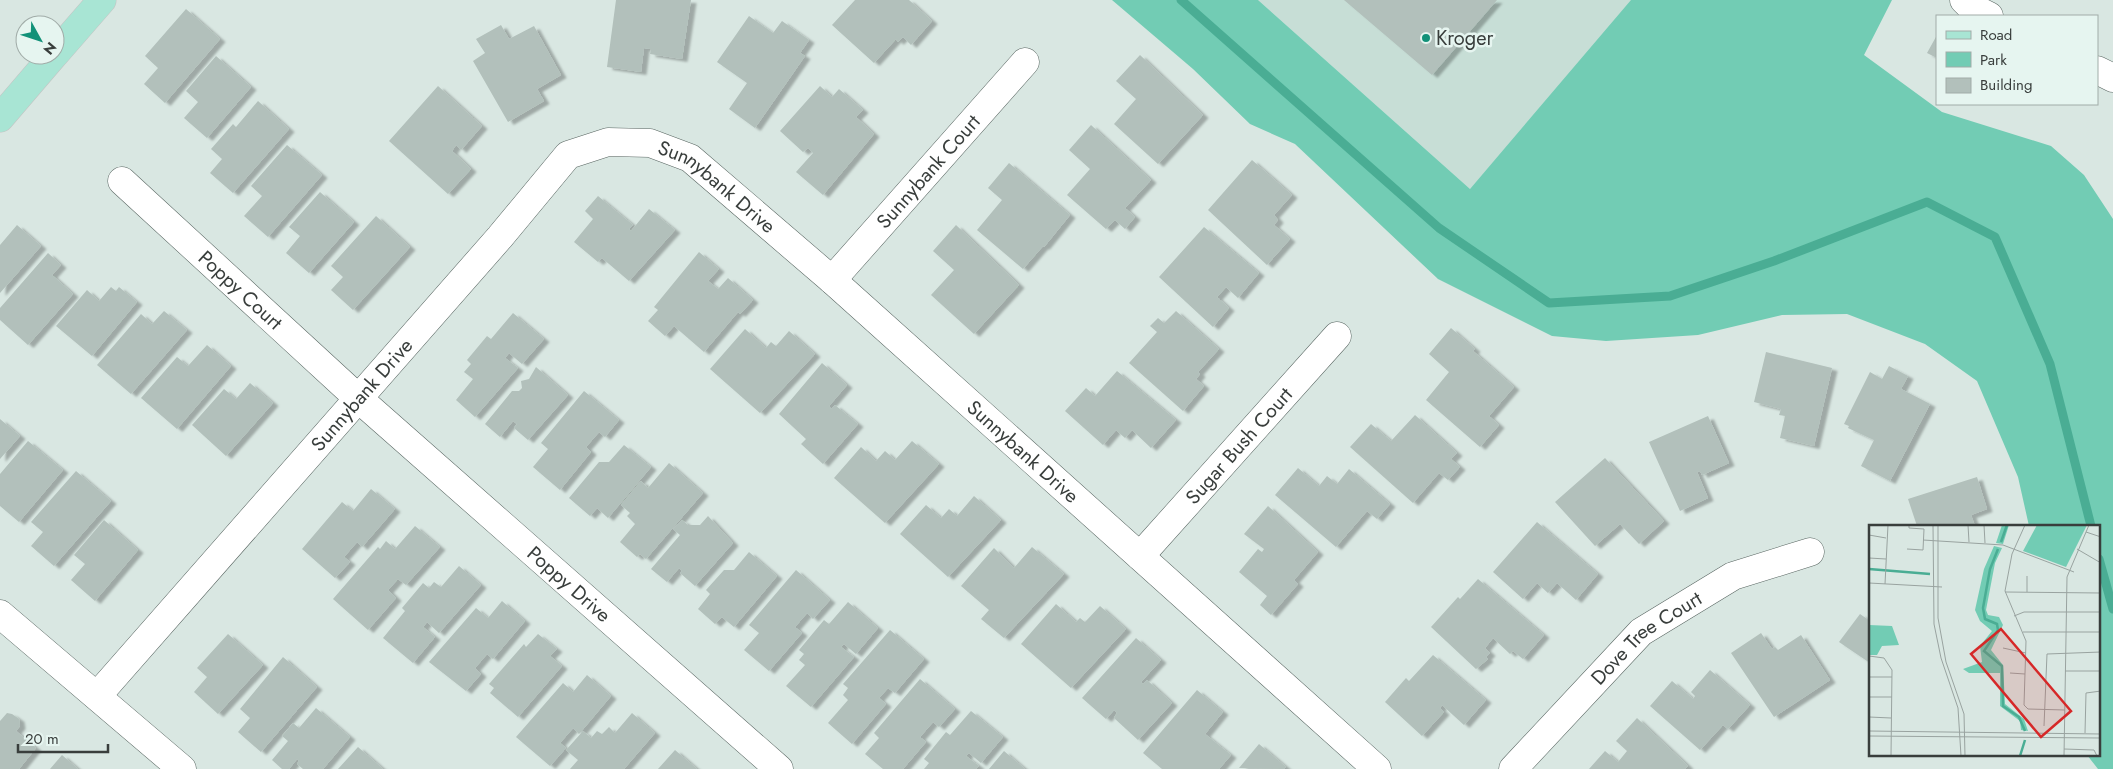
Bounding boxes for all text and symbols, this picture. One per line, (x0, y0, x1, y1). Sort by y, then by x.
north arrow (15, 15, 65, 65)
legend (1936, 15, 2098, 105)
place label: Kroger (1436, 24, 1493, 53)
text: Road (1980, 24, 2012, 46)
marker: Kroger (1420, 32, 1432, 44)
text: N (39, 38, 61, 59)
text: Park (1980, 49, 2007, 71)
text: Building (1980, 74, 2032, 96)
street label: Sunnybank Court (869, 108, 987, 235)
street label: Sunnybank Drive (654, 133, 782, 240)
street label: Poppy Court (192, 244, 289, 336)
street label: Sunnybank Drive (304, 332, 419, 458)
street label: Sugar Bush Court (1178, 381, 1299, 511)
street label: Sunnybank Drive (960, 393, 1086, 510)
inset map (1869, 525, 2100, 756)
street label: Poppy Drive (521, 539, 617, 629)
street label: Dove Tree Court (1584, 584, 1708, 691)
scale bar (18, 722, 108, 754)
text: 20 m (25, 728, 59, 750)

